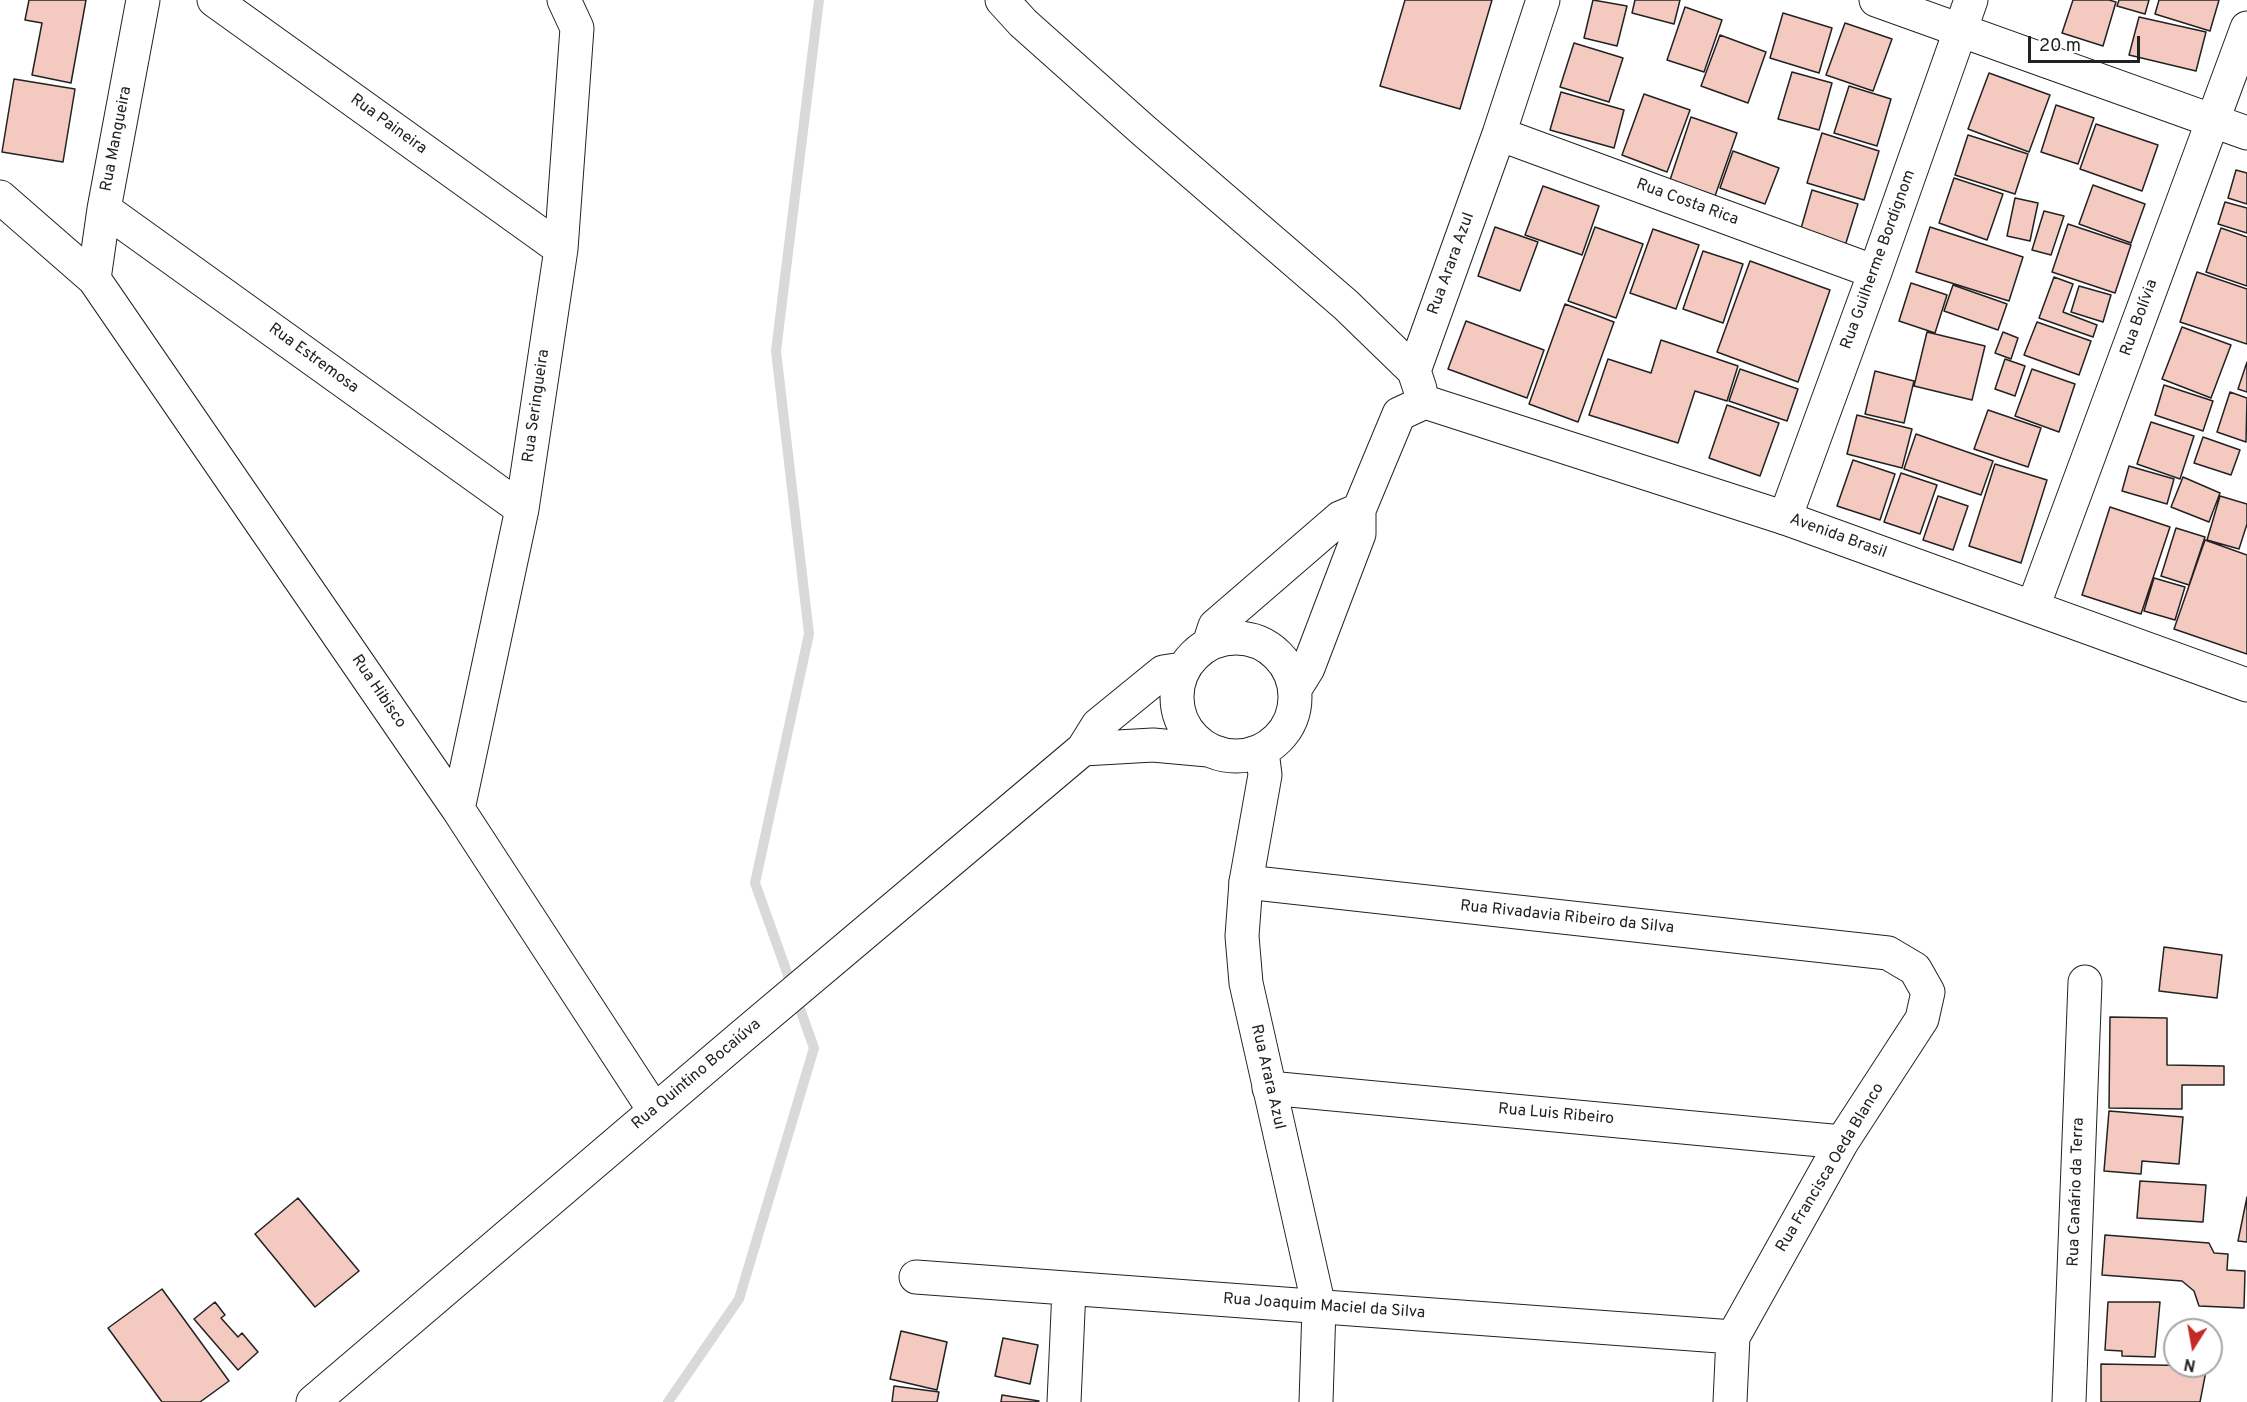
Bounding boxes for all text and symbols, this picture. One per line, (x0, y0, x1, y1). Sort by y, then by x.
scale bar (2031, 24, 2144, 62)
text: 20 m (2039, 35, 2081, 58)
street label: Rua Mangueira (97, 85, 137, 193)
street label: Rua Paineira (346, 91, 430, 159)
street label: Rua Guilherme Bordignom (1838, 168, 1920, 352)
street label: Rua Costa Rica (1633, 176, 1741, 230)
street label: Rua Arara Azul (1425, 210, 1479, 318)
street label: Rua Bolívia (2117, 277, 2163, 359)
street label: Rua Estremosa (264, 320, 362, 398)
street label: Rua Seringueira (520, 348, 554, 464)
street label: Avenida Brasil (1787, 511, 1889, 563)
street label: Rua Hibisco (346, 652, 410, 732)
street label: Rua Rivadavia Ribeiro da Silva (1459, 897, 1675, 939)
street label: Rua Quintino Bocaiúva (629, 1015, 765, 1135)
street label: Rua Arara Azul (1246, 1023, 1288, 1131)
street label: Rua Francisca Oeda Blanco (1773, 1080, 1889, 1256)
street label: Rua Luis Ribeiro (1497, 1100, 1615, 1130)
street label: Rua Canário da Terra (2065, 1117, 2089, 1267)
street label: Rua Joaquim Maciel da Silva (1222, 1290, 1426, 1324)
north arrow (2163, 1318, 2223, 1378)
text: N (2182, 1353, 2197, 1375)

